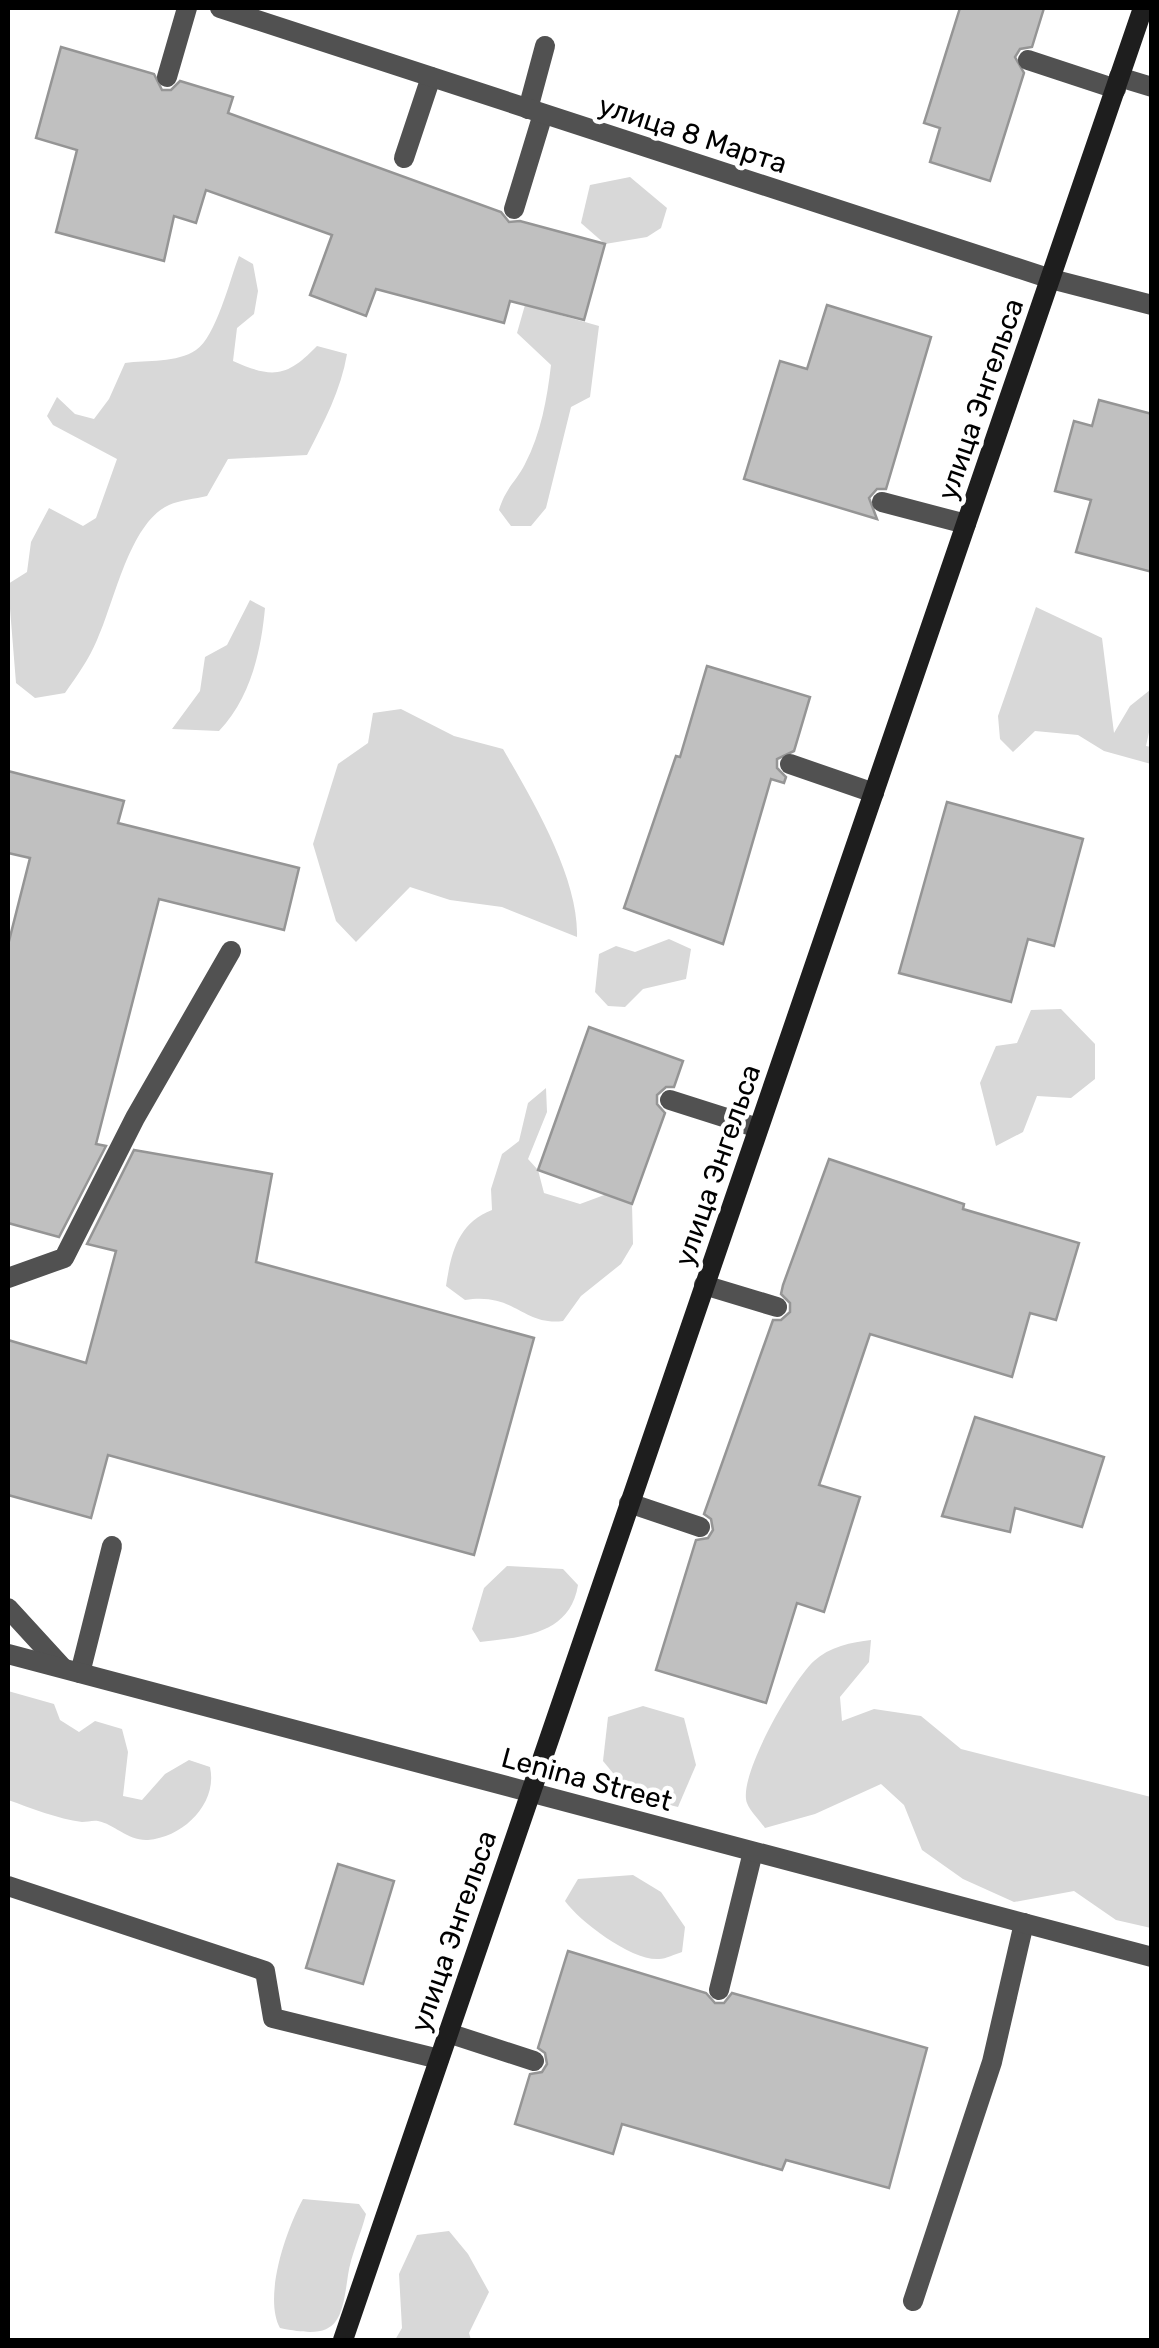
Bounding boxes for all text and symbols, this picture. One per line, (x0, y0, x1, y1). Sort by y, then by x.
street label: улица 8 Марта (594, 88, 791, 180)
street label: улица Энгельса (931, 294, 1030, 504)
street label: улица Энгельса (668, 1060, 767, 1270)
street label: Lenina Street (498, 1741, 676, 1818)
street label: улица Энгельса (404, 1826, 503, 2036)

